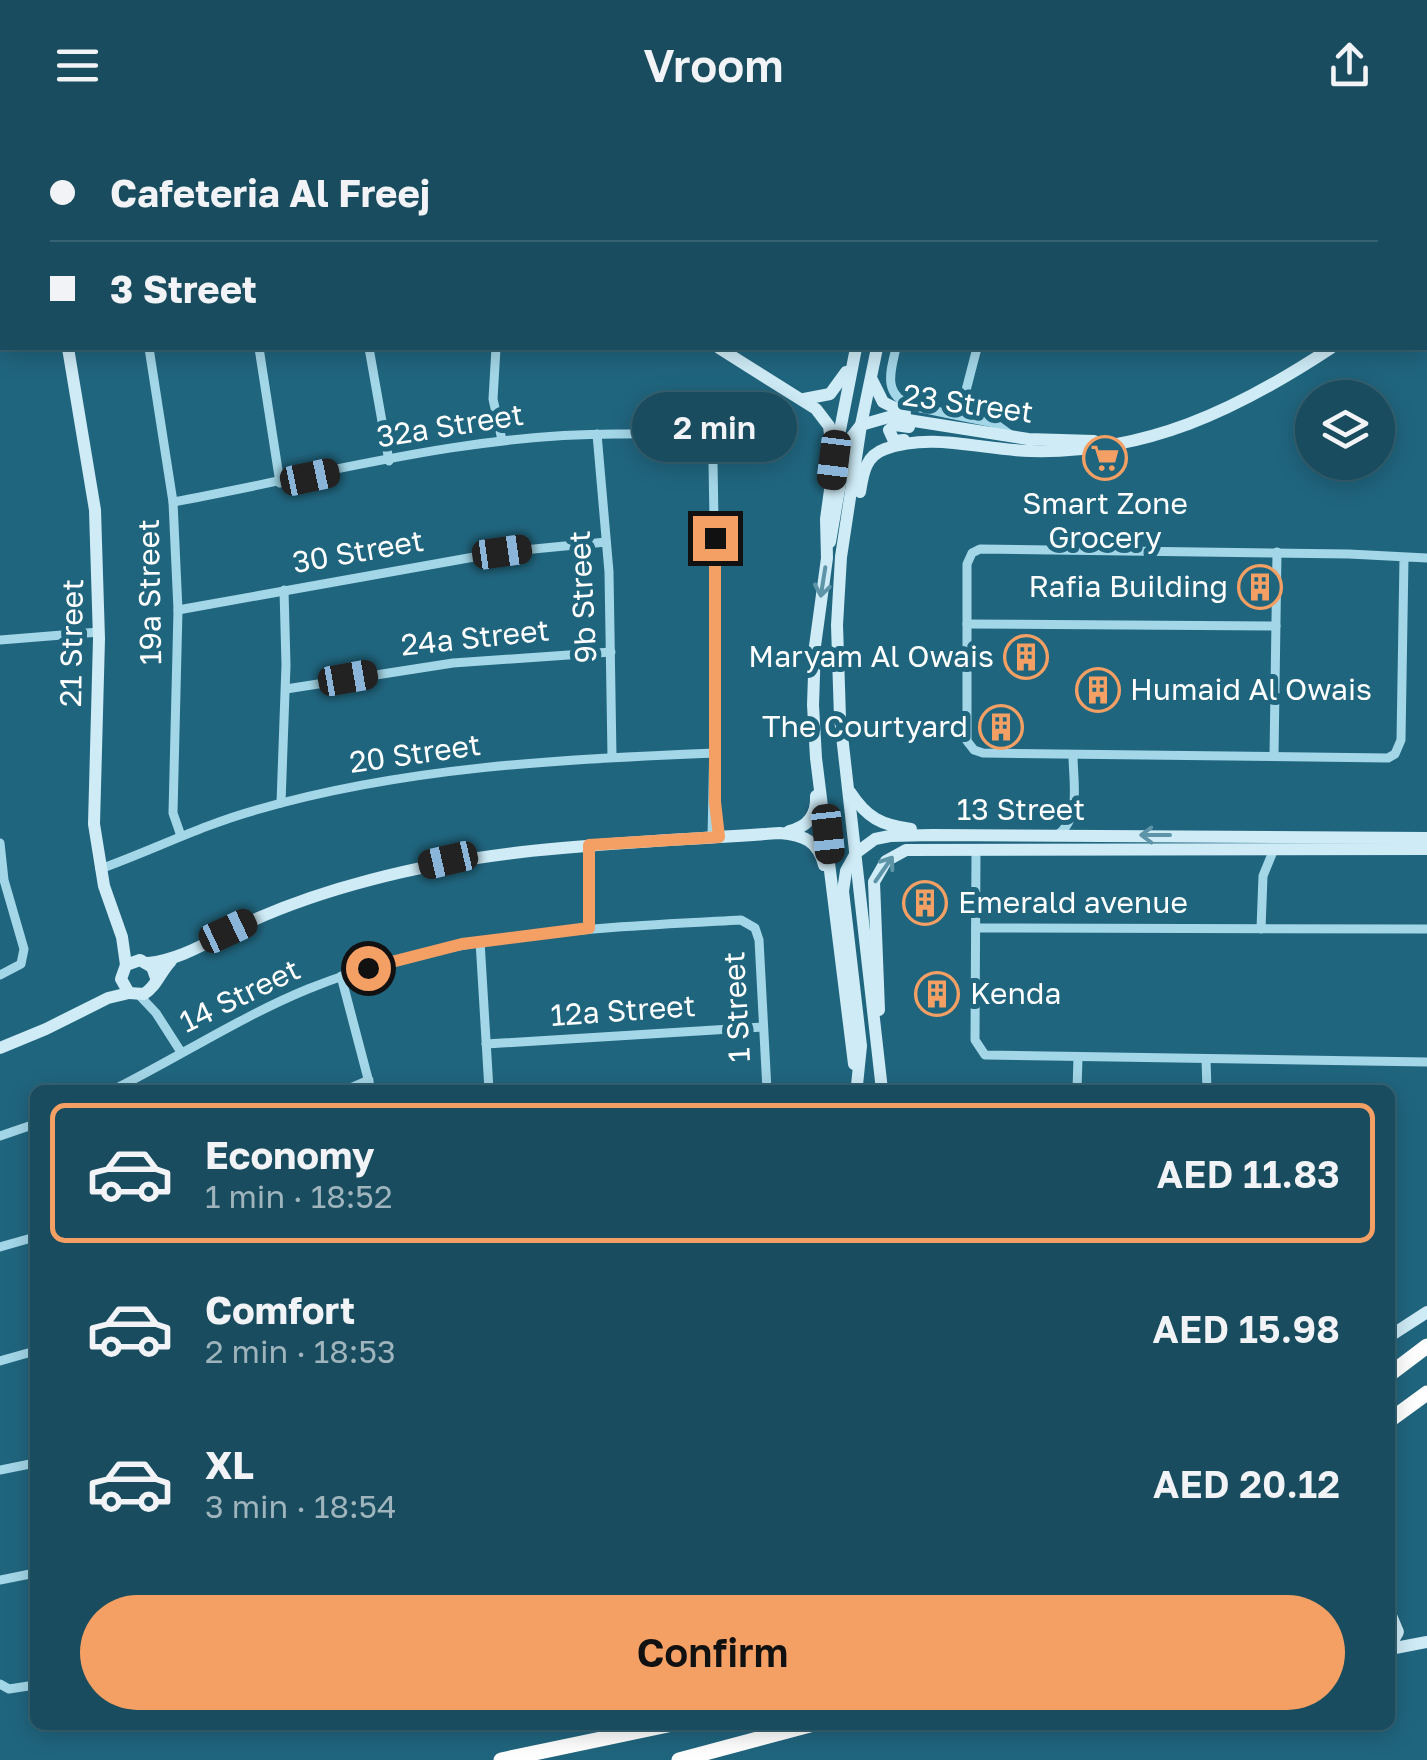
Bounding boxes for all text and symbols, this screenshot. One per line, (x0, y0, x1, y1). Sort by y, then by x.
icon: menu (50, 38, 105, 93)
text: Vroom (643, 38, 784, 92)
icon: share (1322, 38, 1377, 93)
text: Cafeteria Al Freej (110, 170, 430, 215)
text: 3 Street (110, 266, 257, 311)
street label: 23 Street (901, 376, 1036, 430)
map controls (1295, 380, 1395, 480)
button: layers (1295, 380, 1395, 480)
callout: 2 min (632, 393, 798, 463)
street label: 32a Street (374, 396, 526, 454)
text: 2 min (673, 408, 756, 446)
car (815, 428, 853, 492)
supermarket icon: Smart Zone Grocery (1082, 435, 1128, 481)
car (278, 456, 342, 498)
place label: Smart Zone Grocery (1022, 485, 1188, 555)
route end (693, 516, 738, 561)
street label: 19a Street (130, 519, 168, 665)
street label: 30 Street (289, 522, 426, 580)
street label: 9b Street (561, 530, 603, 664)
car (470, 533, 534, 571)
building icon: Rafia Building (1237, 564, 1283, 610)
one-way arrow (814, 565, 832, 598)
place label: Rafia Building (1029, 568, 1228, 604)
street label: 21 Street (52, 579, 90, 707)
street label: 24a Street (399, 611, 551, 663)
building icon: Maryam Al Owais (1003, 634, 1049, 680)
place label: Maryam Al Owais (748, 638, 994, 674)
car (316, 658, 380, 698)
building icon: Humaid Al Owais (1075, 667, 1121, 713)
place label: Humaid Al Owais (1130, 671, 1372, 707)
building icon: The Courtyard (978, 704, 1024, 750)
place label: The Courtyard (762, 708, 968, 744)
street label: 20 Street (347, 726, 483, 780)
street label: 13 Street (957, 791, 1085, 827)
car (810, 803, 846, 865)
one-way arrow (1139, 826, 1172, 844)
car (415, 839, 481, 881)
one-way arrow (873, 856, 894, 883)
building icon: Emerald avenue (902, 880, 948, 926)
place label: Emerald avenue (958, 884, 1188, 920)
car (194, 905, 262, 957)
route start (346, 946, 391, 991)
street label: 14 Street (174, 951, 305, 1040)
street label: 1 Street (715, 951, 757, 1063)
building icon: Kenda (914, 971, 960, 1017)
place label: Kenda (970, 975, 1061, 1011)
street label: 12a Street (549, 987, 697, 1033)
icon: car (85, 1128, 175, 1218)
text: Economy (205, 1132, 374, 1177)
text: AED 11.83 (1157, 1151, 1340, 1196)
text: 1 min · 18:52 (205, 1177, 392, 1215)
icon: car (85, 1283, 175, 1373)
text: Comfort (205, 1287, 355, 1332)
text: AED 15.98 (1152, 1306, 1340, 1351)
text: 2 min · 18:53 (205, 1332, 396, 1370)
icon: car (85, 1438, 175, 1528)
text: XL (205, 1442, 254, 1487)
text: AED 20.12 (1153, 1461, 1340, 1506)
text: 3 min · 18:54 (205, 1487, 397, 1525)
button: Confirm (80, 1595, 1345, 1710)

